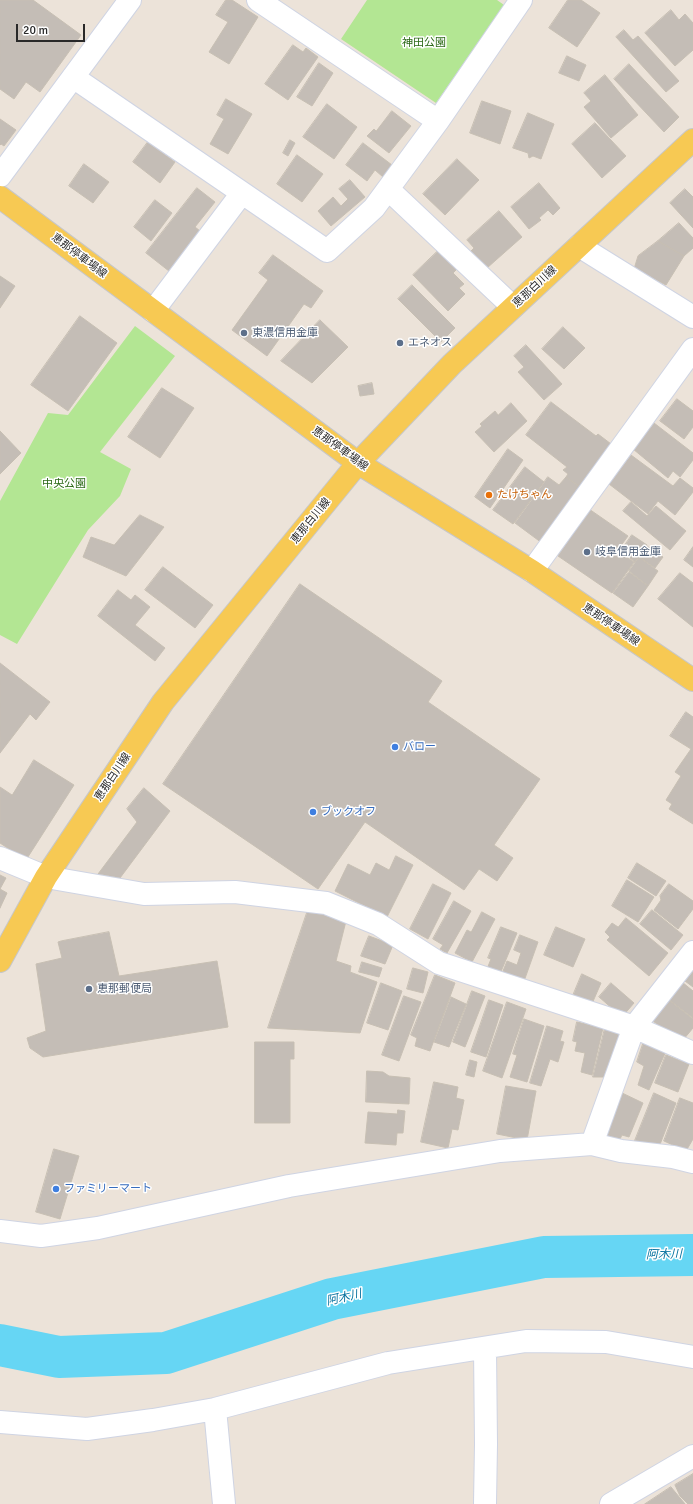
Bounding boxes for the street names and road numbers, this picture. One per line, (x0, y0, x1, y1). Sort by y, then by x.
street label: 恵那停車場線 (49, 231, 109, 281)
street label: 恵那白川線 (510, 263, 560, 311)
street label: 恵那停車場線 (309, 424, 371, 474)
street label: 恵那白川線 (289, 495, 333, 547)
street label: 恵那停車場線 (580, 601, 642, 649)
street label: 恵那白川線 (92, 751, 134, 803)

